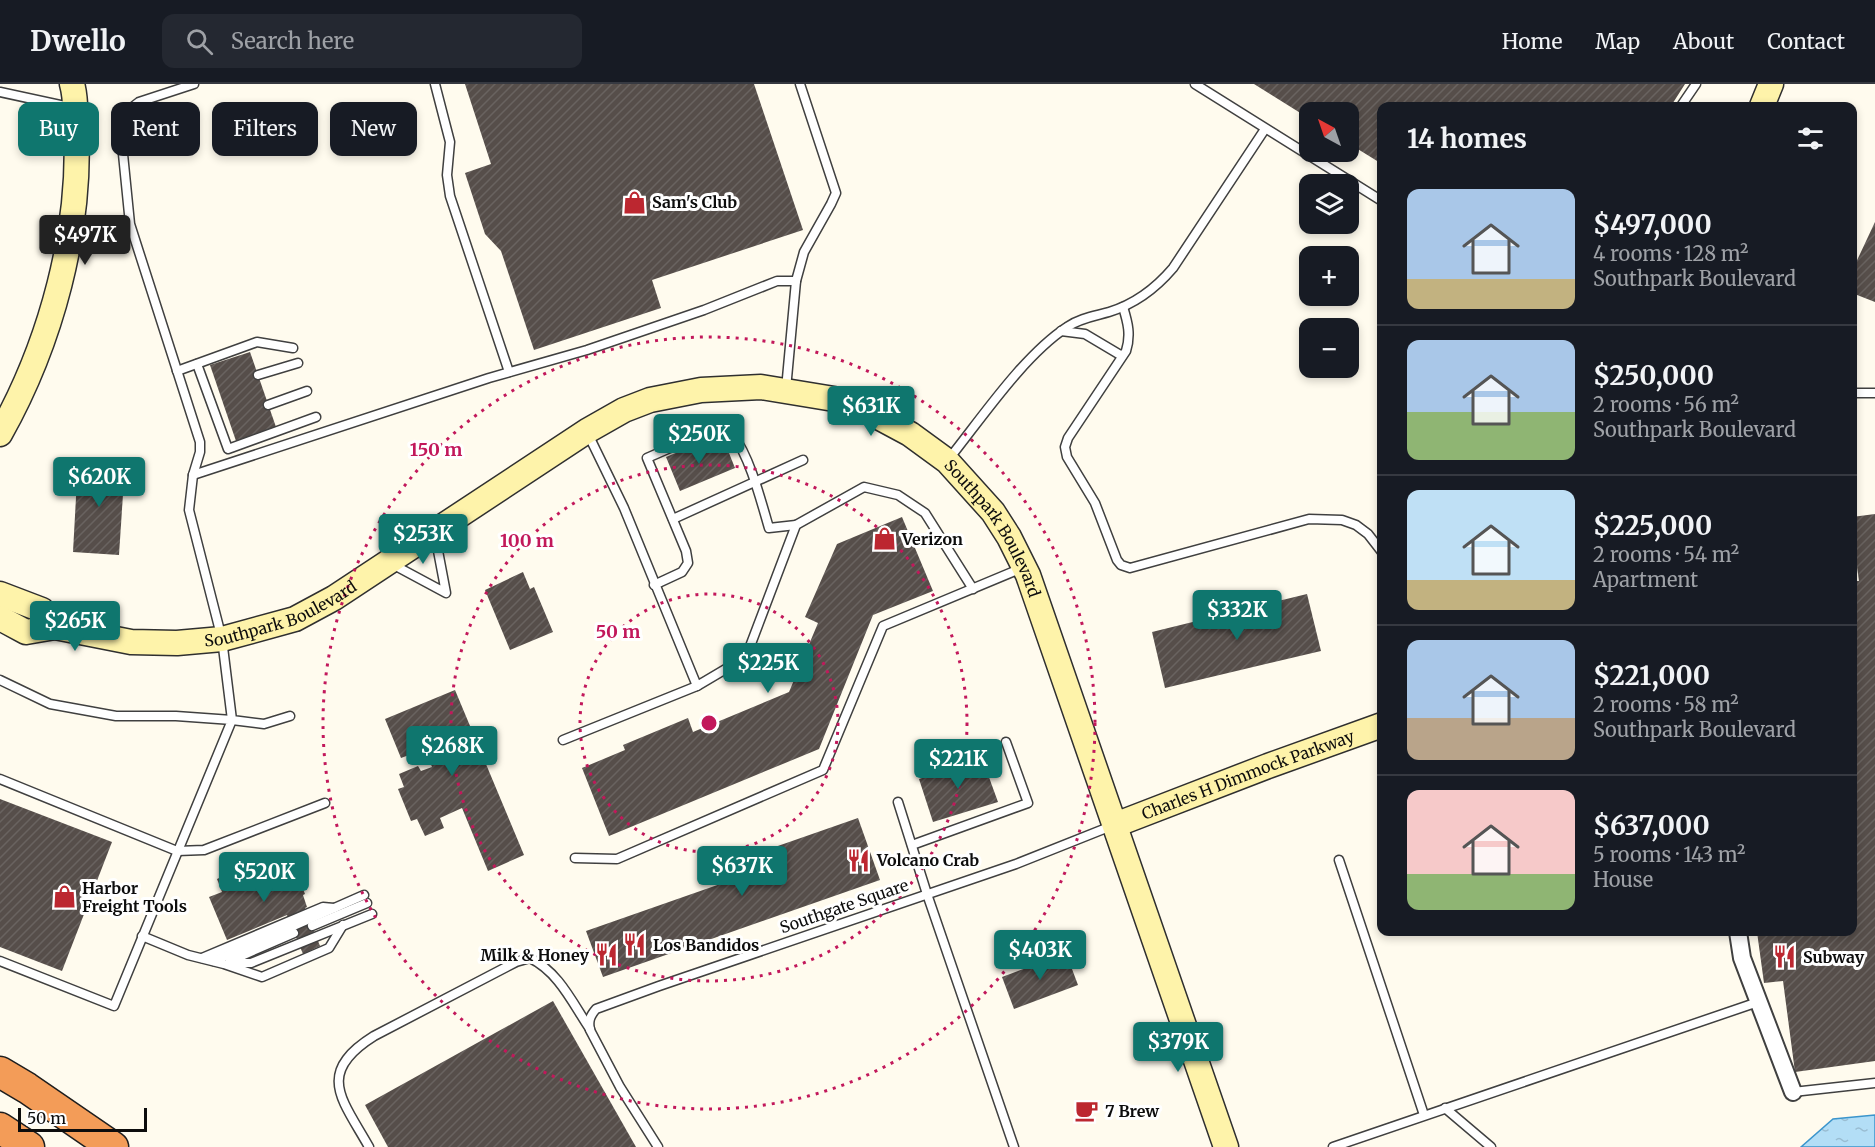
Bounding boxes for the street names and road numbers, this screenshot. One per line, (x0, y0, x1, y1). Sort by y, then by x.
street label: Southpark Boulevard (940, 455, 1045, 600)
street label: Southpark Boulevard (203, 576, 360, 651)
street label: Charles H Dimmock Parkway (1139, 726, 1357, 824)
street label: Southgate Square (777, 875, 911, 937)

